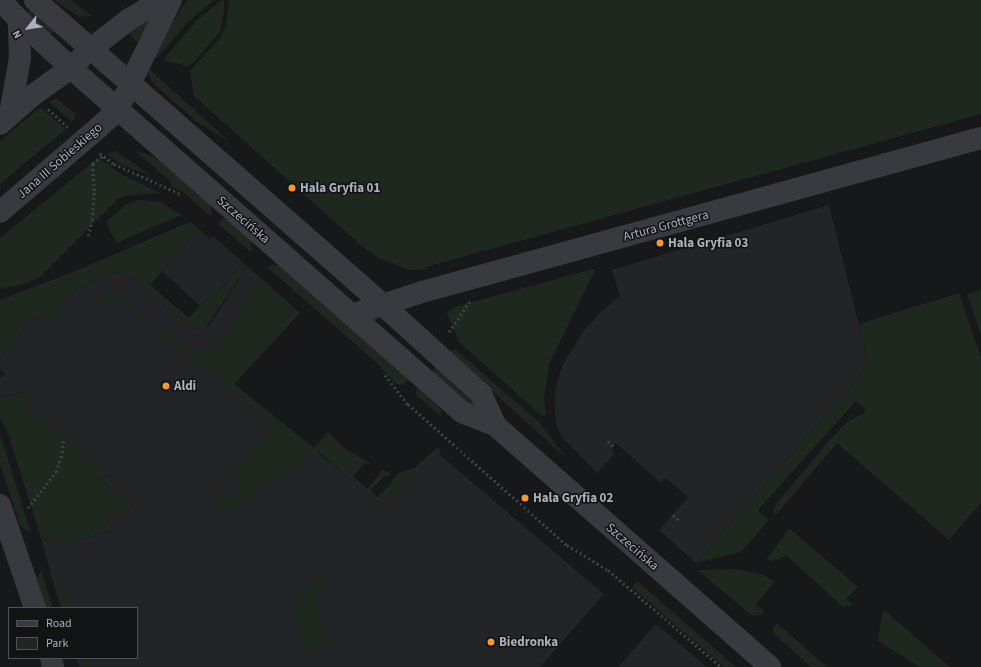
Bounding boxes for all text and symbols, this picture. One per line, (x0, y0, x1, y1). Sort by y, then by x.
north arrow (8, 8, 48, 48)
text: N (9, 27, 26, 41)
street label: Jana III Sobieskiego (14, 120, 106, 202)
place label: Hala Gryfia 01 (300, 180, 380, 196)
marker: Hala Gryfia 01 (287, 183, 297, 193)
street label: Szczecińska (213, 193, 273, 247)
street label: Artura Grottgera (622, 207, 710, 245)
place label: Hala Gryfia 03 (668, 235, 748, 251)
marker: Hala Gryfia 03 (655, 238, 665, 248)
place label: Aldi (174, 378, 196, 394)
marker: Aldi (161, 381, 171, 391)
place label: Hala Gryfia 02 (533, 490, 613, 506)
marker: Hala Gryfia 02 (520, 493, 530, 503)
street label: Szczecińska (602, 520, 662, 574)
legend (8, 607, 138, 659)
text: Road (46, 615, 72, 632)
place label: Biedronka (499, 634, 558, 650)
text: Park (46, 635, 68, 652)
marker: Biedronka (486, 637, 496, 647)

